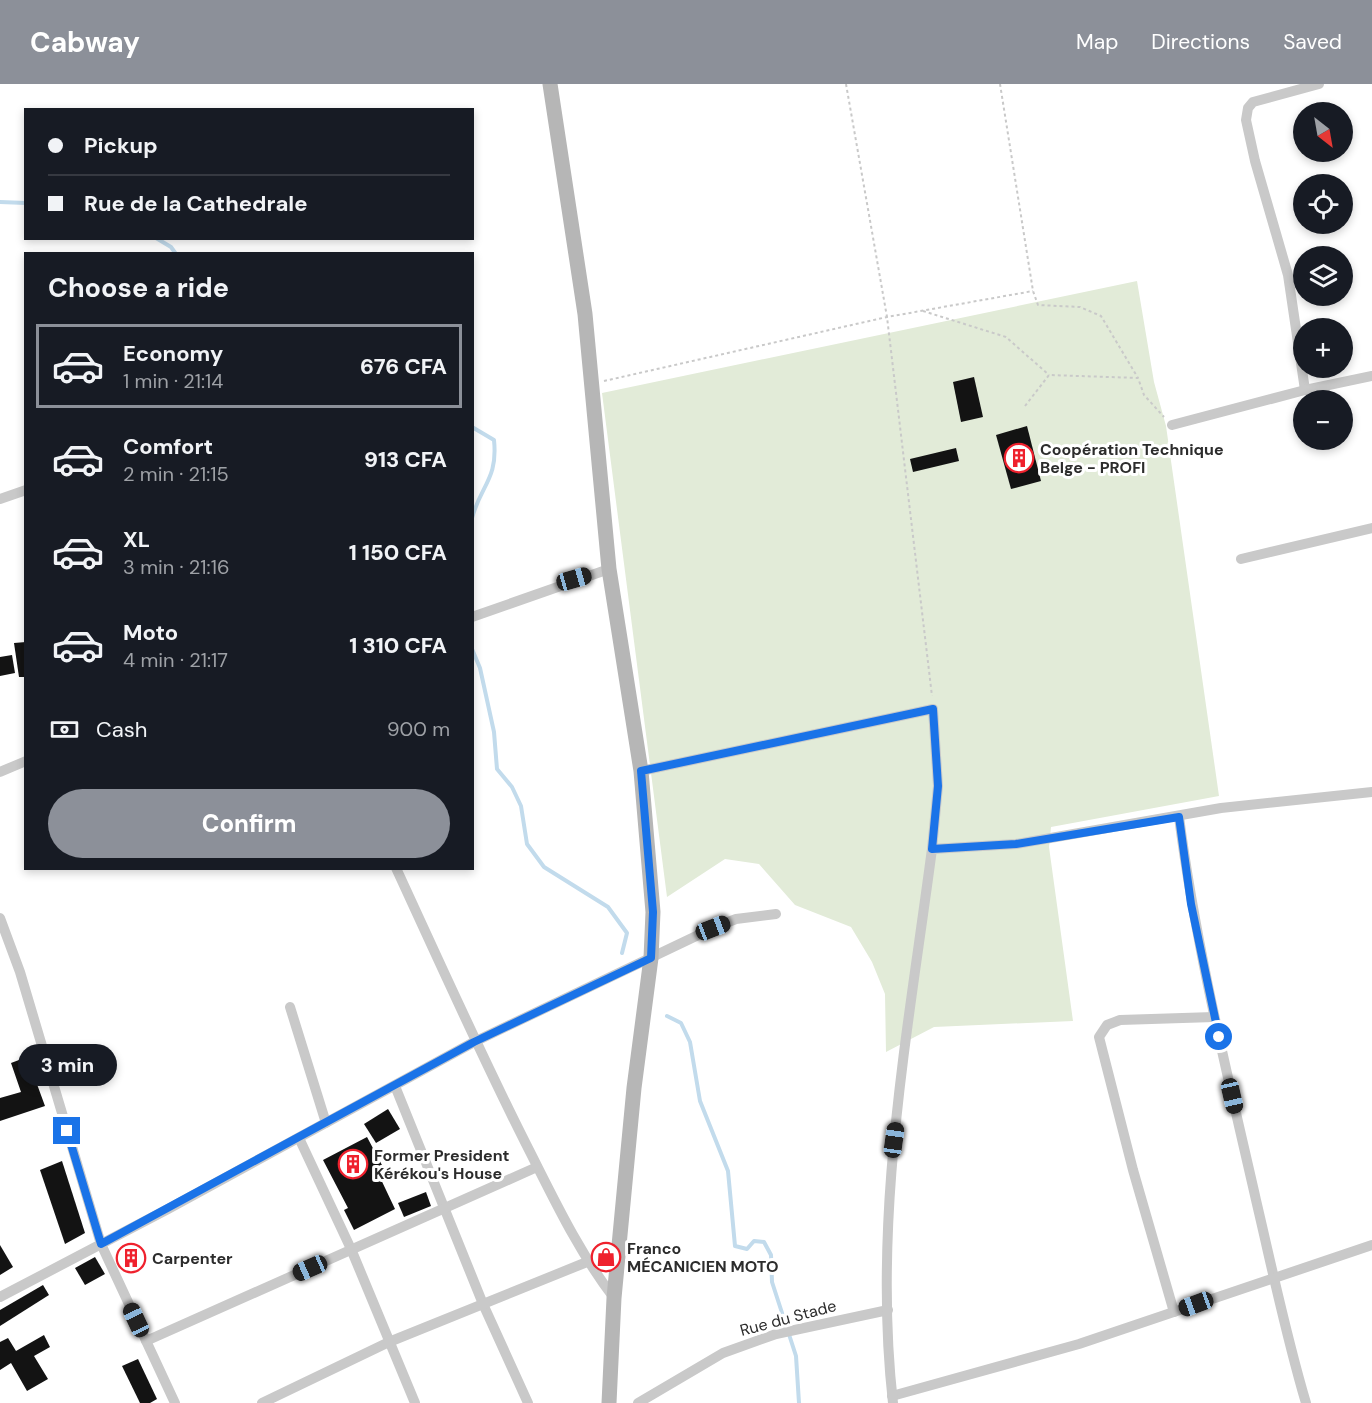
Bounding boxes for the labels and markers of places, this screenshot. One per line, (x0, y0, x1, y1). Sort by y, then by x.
place label: Coopération Technique Belge - PROFI (1040, 439, 1224, 478)
building icon: Coopération Technique Belge - PROFI (1003, 442, 1035, 474)
place label: Former President Kérékou's House (374, 1145, 510, 1184)
building icon: Former President Kérékou's House (337, 1148, 369, 1180)
place label: Franco MÉCANICIEN MOTO (627, 1238, 779, 1277)
shop icon: Franco MÉCANICIEN MOTO (590, 1241, 622, 1273)
building icon: Carpenter (115, 1242, 147, 1274)
place label: Carpenter (152, 1248, 233, 1269)

